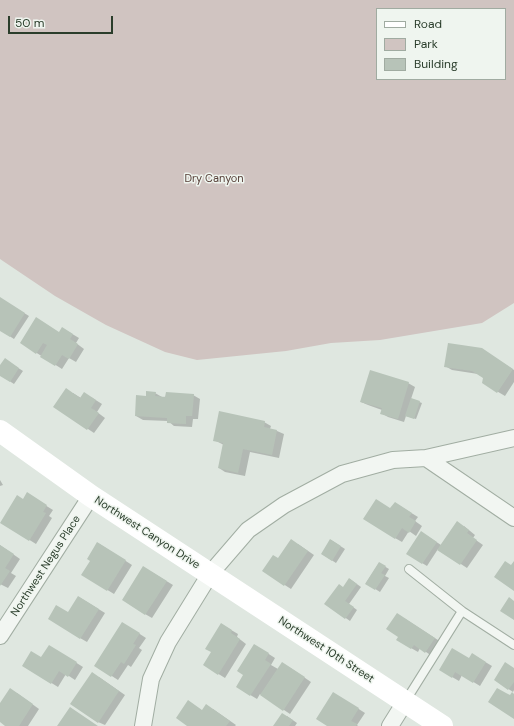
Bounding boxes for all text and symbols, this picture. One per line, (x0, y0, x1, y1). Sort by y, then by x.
scale bar (10, 8, 115, 34)
legend (376, 8, 506, 80)
text: 50 m (15, 15, 44, 31)
text: Road (414, 16, 442, 32)
text: Park (414, 36, 438, 52)
text: Building (414, 56, 458, 72)
park label: Dry Canyon (184, 172, 244, 186)
street label: Northwest Canyon Drive (92, 494, 202, 572)
street label: Northwest Negus Place (8, 513, 84, 619)
street label: Northwest 10th Street (276, 614, 376, 686)

